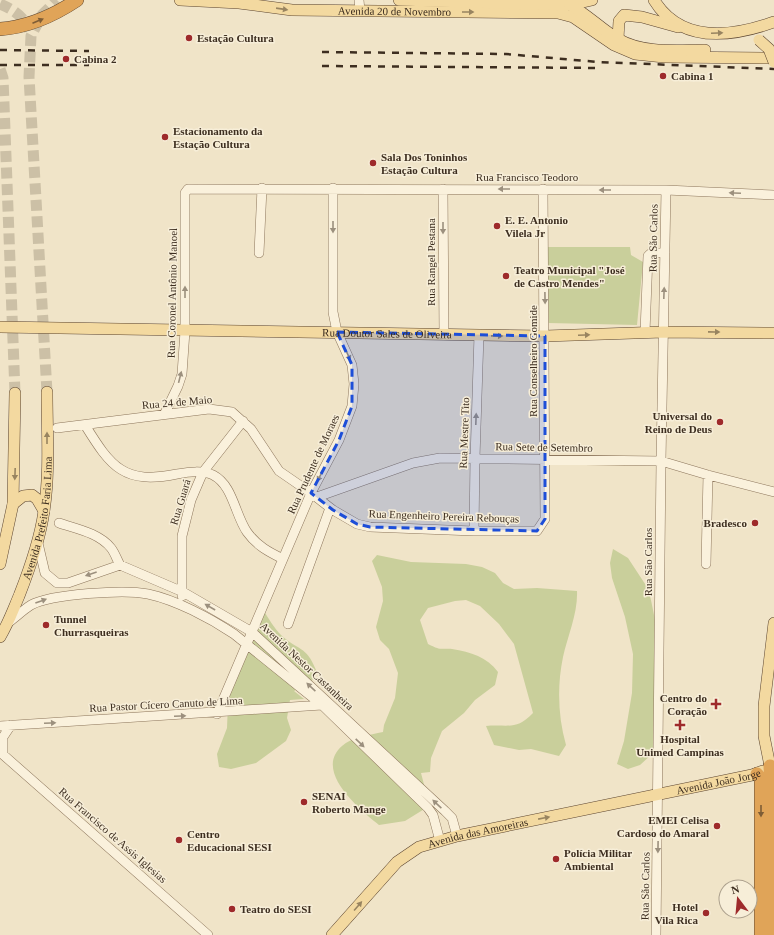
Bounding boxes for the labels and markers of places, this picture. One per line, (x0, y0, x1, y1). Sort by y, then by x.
place label: Estação Cultura (197, 32, 274, 44)
marker: Estação Cultura (184, 33, 194, 43)
place label: Cabina 2 (74, 53, 117, 65)
marker: Cabina 2 (61, 54, 71, 64)
place label: Cabina 1 (671, 70, 714, 82)
marker: Cabina 1 (658, 71, 668, 81)
place label: Estacionamento da Estação Cultura (173, 125, 263, 150)
marker: Estacionamento da Estação Cultura (160, 132, 170, 142)
place label: Sala Dos Toninhos Estação Cultura (381, 151, 468, 176)
marker: Sala Dos Toninhos Estação Cultura (368, 158, 378, 168)
place label: E. E. Antonio Vilela Jr (505, 214, 568, 239)
marker: E. E. Antonio Vilela Jr (492, 221, 502, 231)
place label: Teatro Municipal "José de Castro Mendes" (514, 264, 625, 289)
marker: Teatro Municipal "José de Castro Mendes" (501, 271, 511, 281)
place label: Universal do Reino de Deus (645, 410, 713, 435)
marker: Universal do Reino de Deus (715, 417, 725, 427)
place label: Bradesco (704, 517, 747, 529)
marker: Bradesco (750, 518, 760, 528)
place label: Tunnel Churrasqueiras (54, 613, 129, 638)
marker: Tunnel Churrasqueiras (41, 620, 51, 630)
place label: Centro do Coração (660, 692, 707, 717)
marker: Centro do Coração (710, 698, 722, 710)
marker: Hospital Unimed Campinas (674, 719, 686, 731)
place label: Hospital Unimed Campinas (636, 733, 725, 758)
place label: SENAI Roberto Mange (312, 790, 386, 815)
marker: SENAI Roberto Mange (299, 797, 309, 807)
place label: EMEI Celisa Cardoso do Amaral (617, 814, 709, 839)
marker: EMEI Celisa Cardoso do Amaral (712, 821, 722, 831)
place label: Centro Educacional SESI (187, 828, 272, 853)
marker: Centro Educacional SESI (174, 835, 184, 845)
place label: Polícia Militar Ambiental (564, 847, 632, 872)
marker: Polícia Militar Ambiental (551, 854, 561, 864)
place label: Hotel Vila Rica (655, 901, 698, 926)
place label: Teatro do SESI (240, 903, 312, 915)
marker: Teatro do SESI (227, 904, 237, 914)
marker: Hotel Vila Rica (701, 908, 711, 918)

